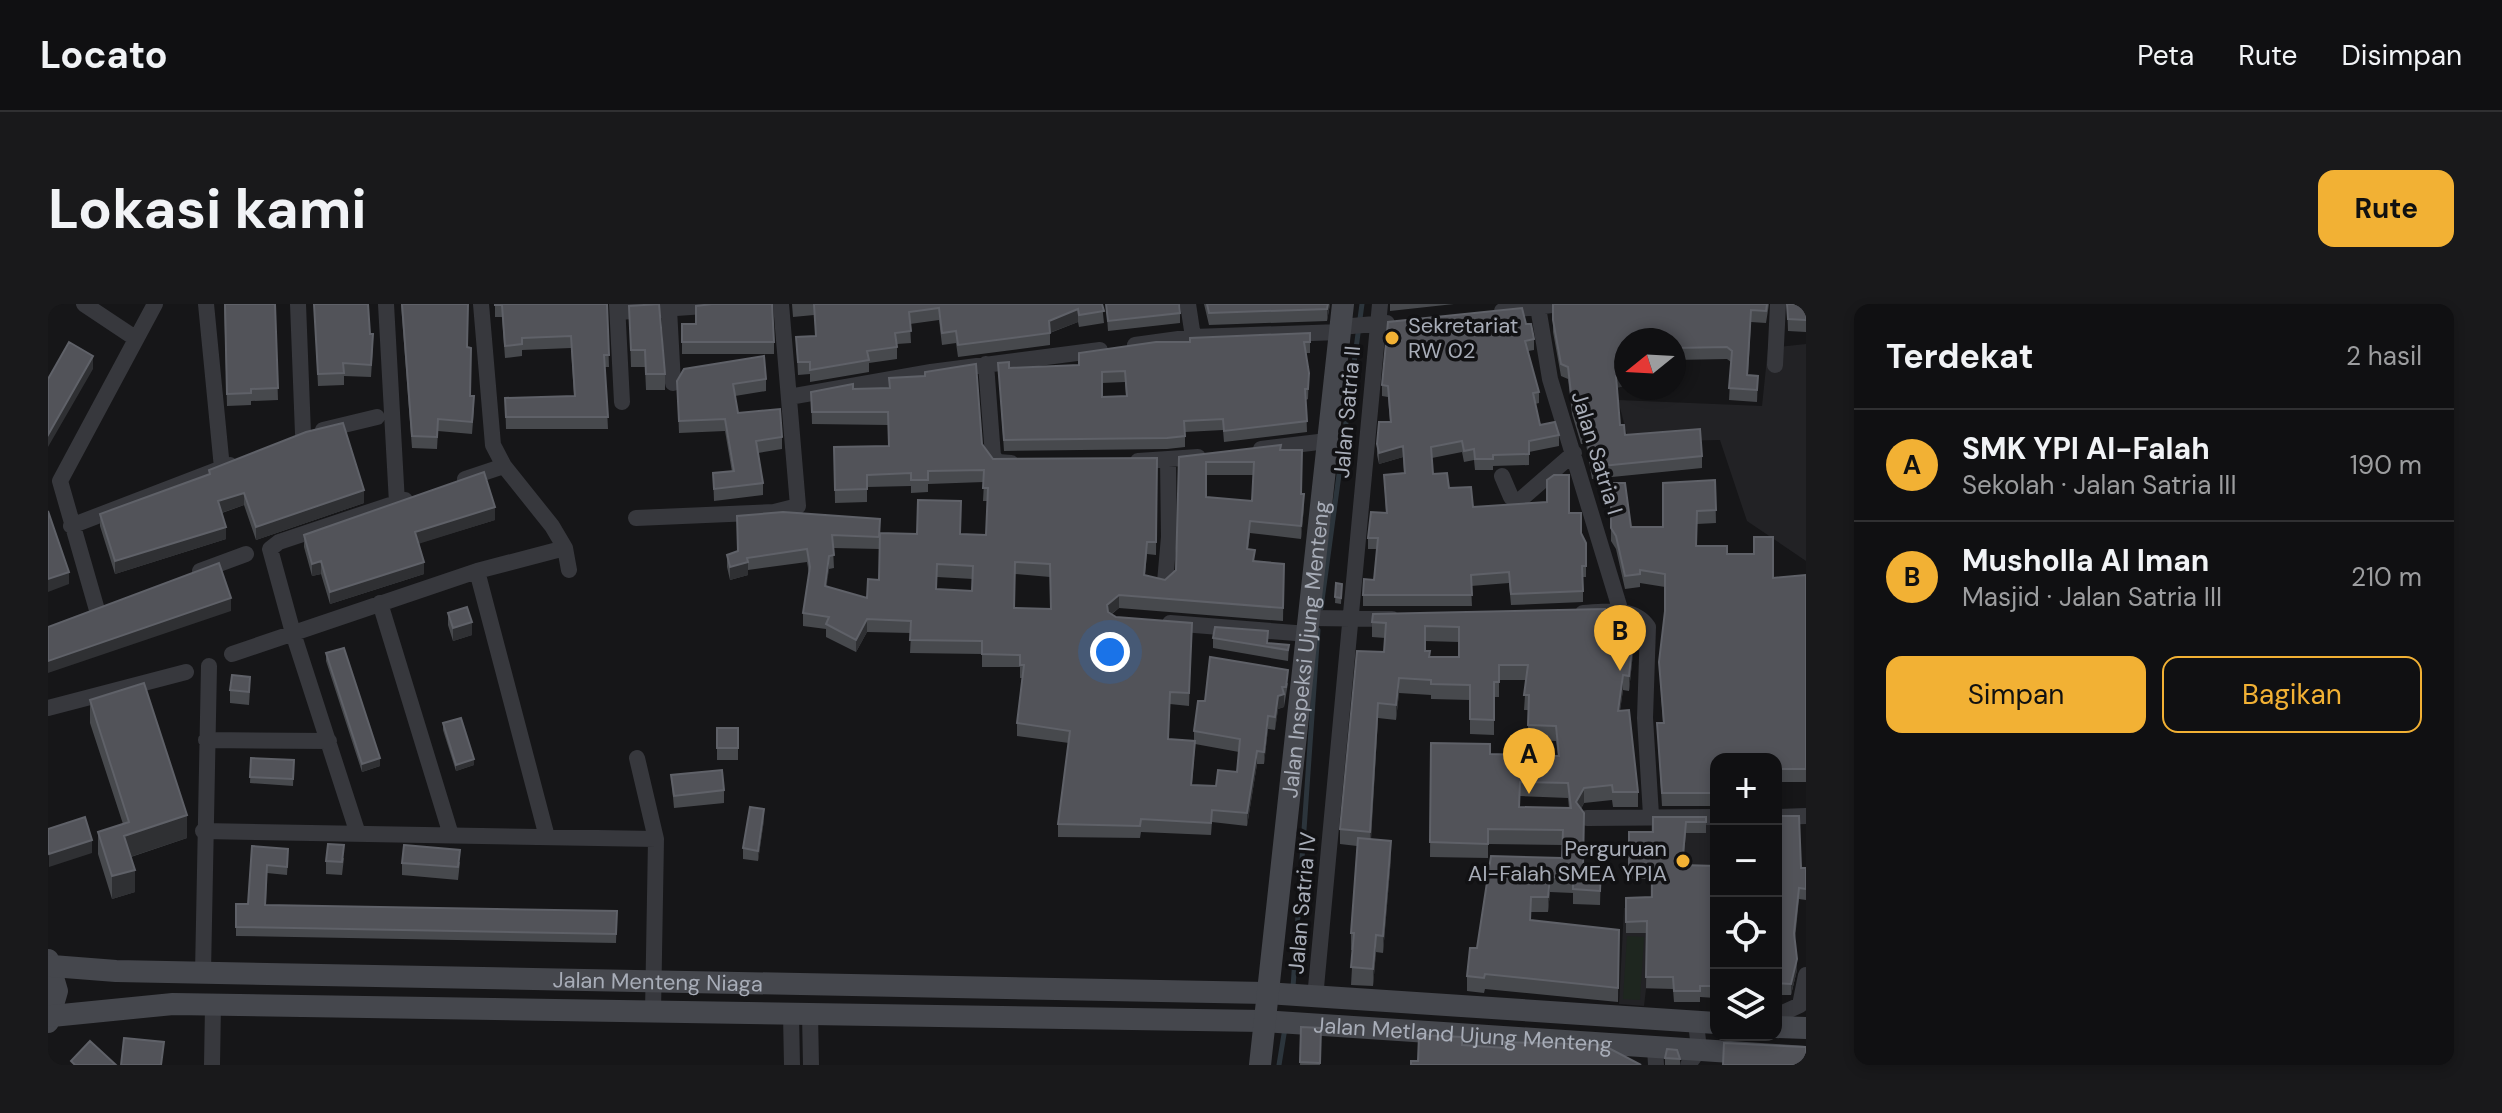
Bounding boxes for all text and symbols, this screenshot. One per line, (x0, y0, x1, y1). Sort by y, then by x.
text: Locato (40, 30, 168, 80)
text: Peta (2137, 37, 2194, 74)
text: Rute (2238, 37, 2297, 74)
text: Disimpan (2341, 37, 2462, 74)
button: Rute (2318, 170, 2454, 247)
text: Lokasi kami (48, 172, 367, 245)
place label: Sekretariat RW 02 (1408, 311, 1519, 365)
north arrow (1614, 328, 1686, 400)
marker: Sekretariat RW 02 (1383, 329, 1401, 347)
text: Terdekat (1886, 334, 2034, 379)
text: 2 hasil (2346, 339, 2422, 373)
street label: Jalan Satria II (1327, 345, 1367, 479)
street label: Jalan Satria I (1564, 388, 1630, 518)
text: SMK YPI Al-Falah (1962, 429, 2210, 468)
text: A (1903, 448, 1921, 482)
text: 190 m (2350, 448, 2422, 482)
text: Sekolah · Jalan Satria III (1962, 468, 2236, 502)
street label: Jalan Inspeksi Ujung Menteng (1275, 499, 1336, 800)
text: Musholla Al Iman (1962, 541, 2209, 580)
text: B (1904, 560, 1920, 594)
text: 210 m (2351, 560, 2422, 594)
text: Masjid · Jalan Satria III (1962, 580, 2222, 614)
pin: B (1594, 605, 1646, 671)
your location (1090, 632, 1130, 672)
button: Simpan (1886, 656, 2146, 733)
button: Bagikan (2162, 656, 2422, 733)
pin: A (1503, 728, 1555, 794)
map controls (1710, 753, 1782, 1041)
button: + (1710, 753, 1782, 825)
button: − (1710, 825, 1782, 897)
street label: Jalan Satria IV (1281, 830, 1323, 975)
place label: Perguruan Al-Falah SMEA YPIA (1468, 834, 1667, 888)
marker: Perguruan Al-Falah SMEA YPIA (1674, 852, 1692, 870)
button: locate (1710, 897, 1782, 969)
street label: Jalan Menteng Niaga (552, 965, 763, 998)
button: layers (1710, 969, 1782, 1041)
street label: Jalan Metland Ujung Menteng (1313, 1010, 1613, 1059)

